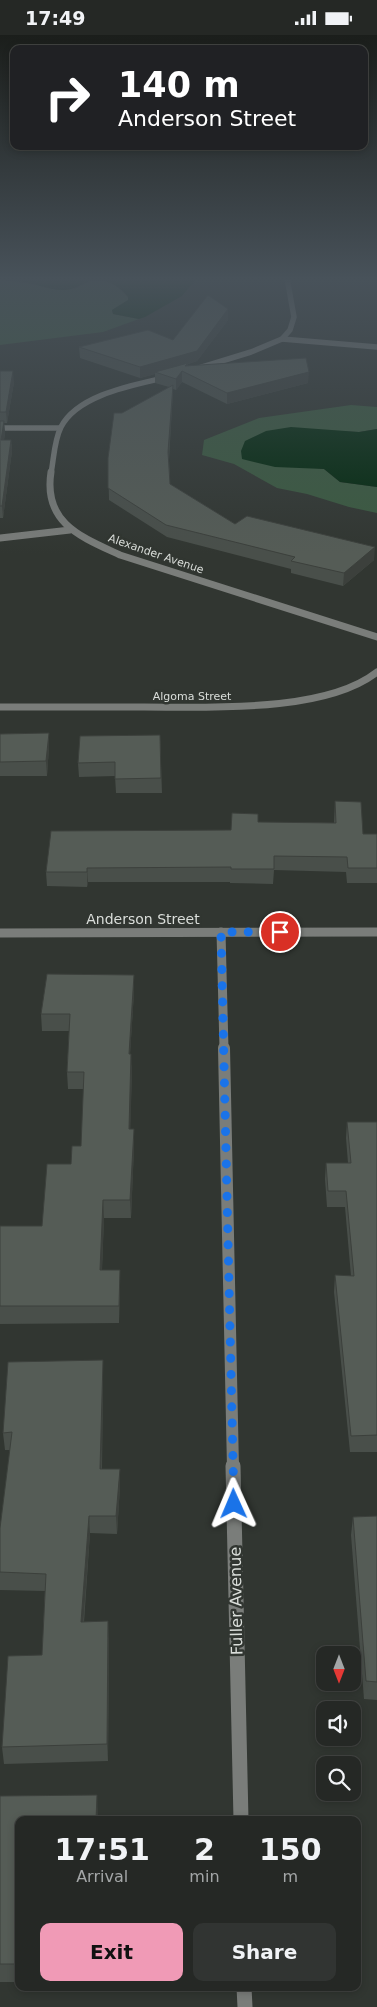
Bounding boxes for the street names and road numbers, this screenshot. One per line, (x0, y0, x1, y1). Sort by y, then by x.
street label: Alexander Avenue (107, 532, 206, 577)
street label: Algoma Street (153, 690, 232, 703)
street label: Anderson Street (86, 911, 200, 927)
street label: Fuller Avenue (226, 1547, 246, 1655)

